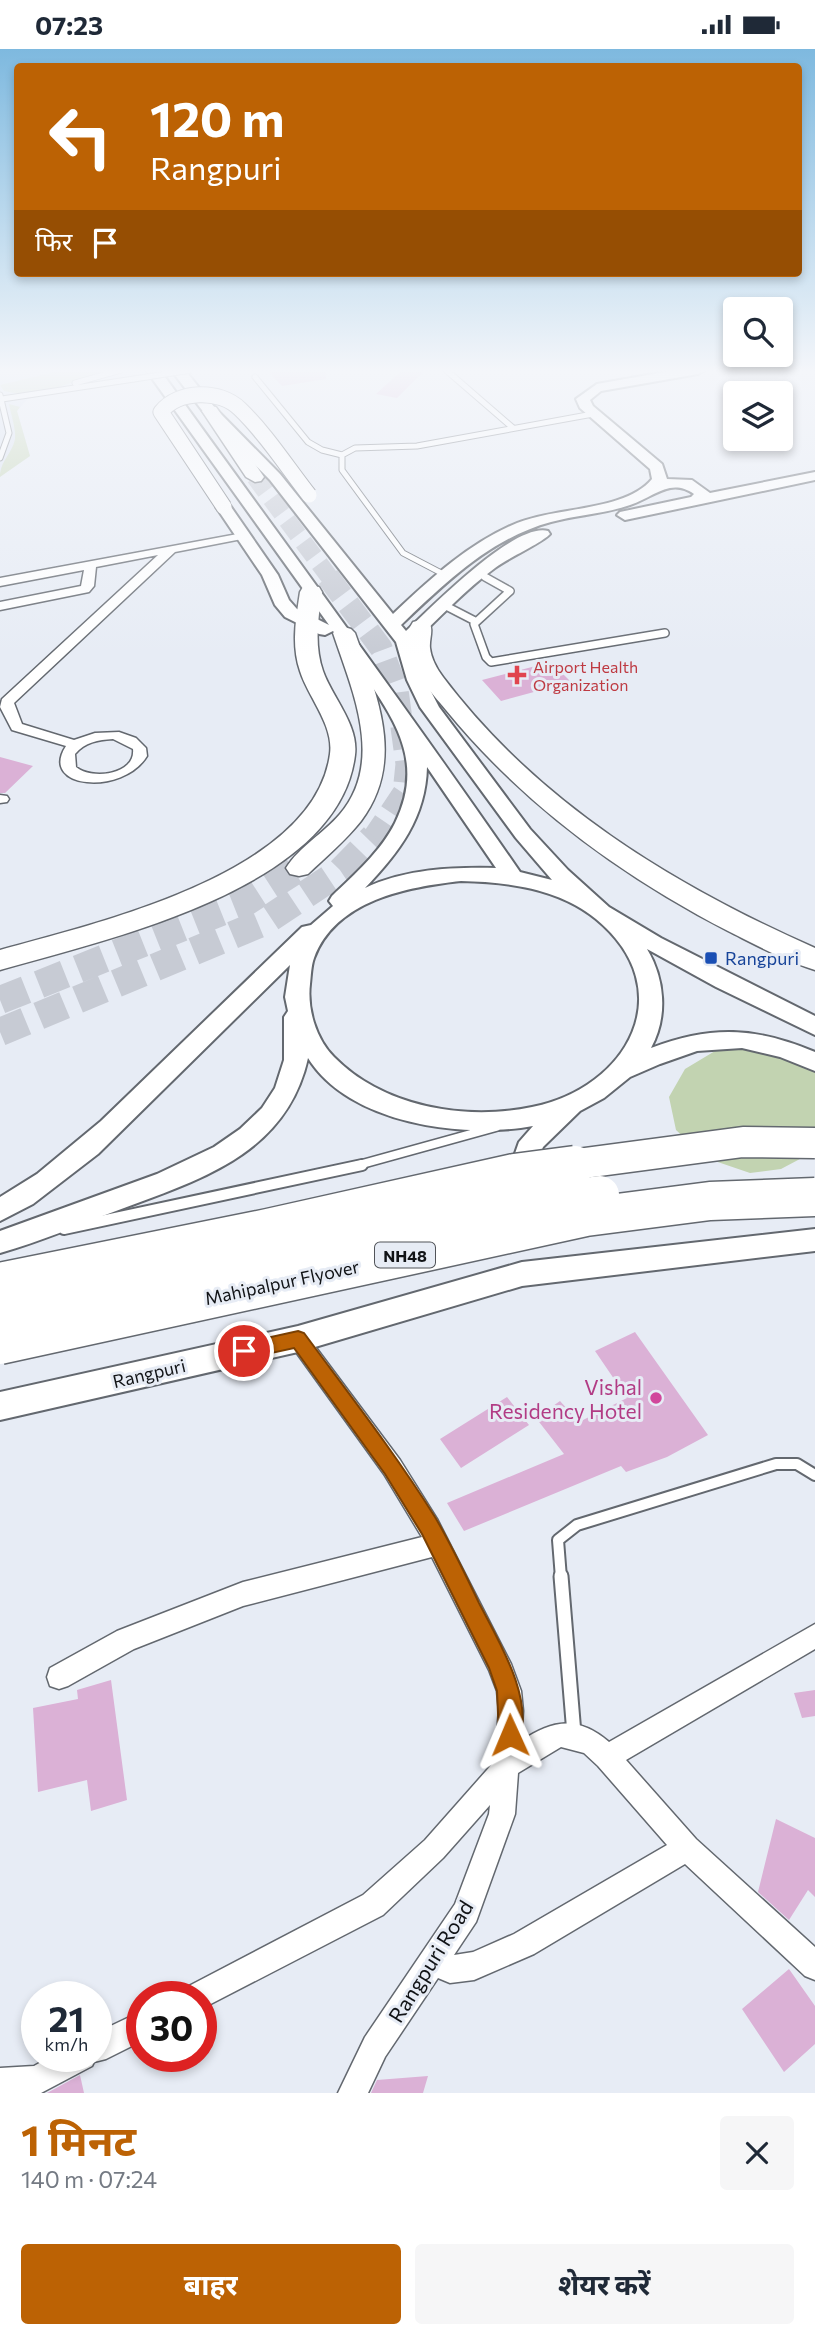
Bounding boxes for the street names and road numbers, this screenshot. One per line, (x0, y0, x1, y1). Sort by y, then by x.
road number: NH48 (375, 1243, 435, 1267)
street label: Mahipalpur Flyover (203, 1255, 361, 1309)
street label: Rangpuri (110, 1354, 188, 1392)
street label: Rangpuri Road (382, 1895, 478, 2027)

